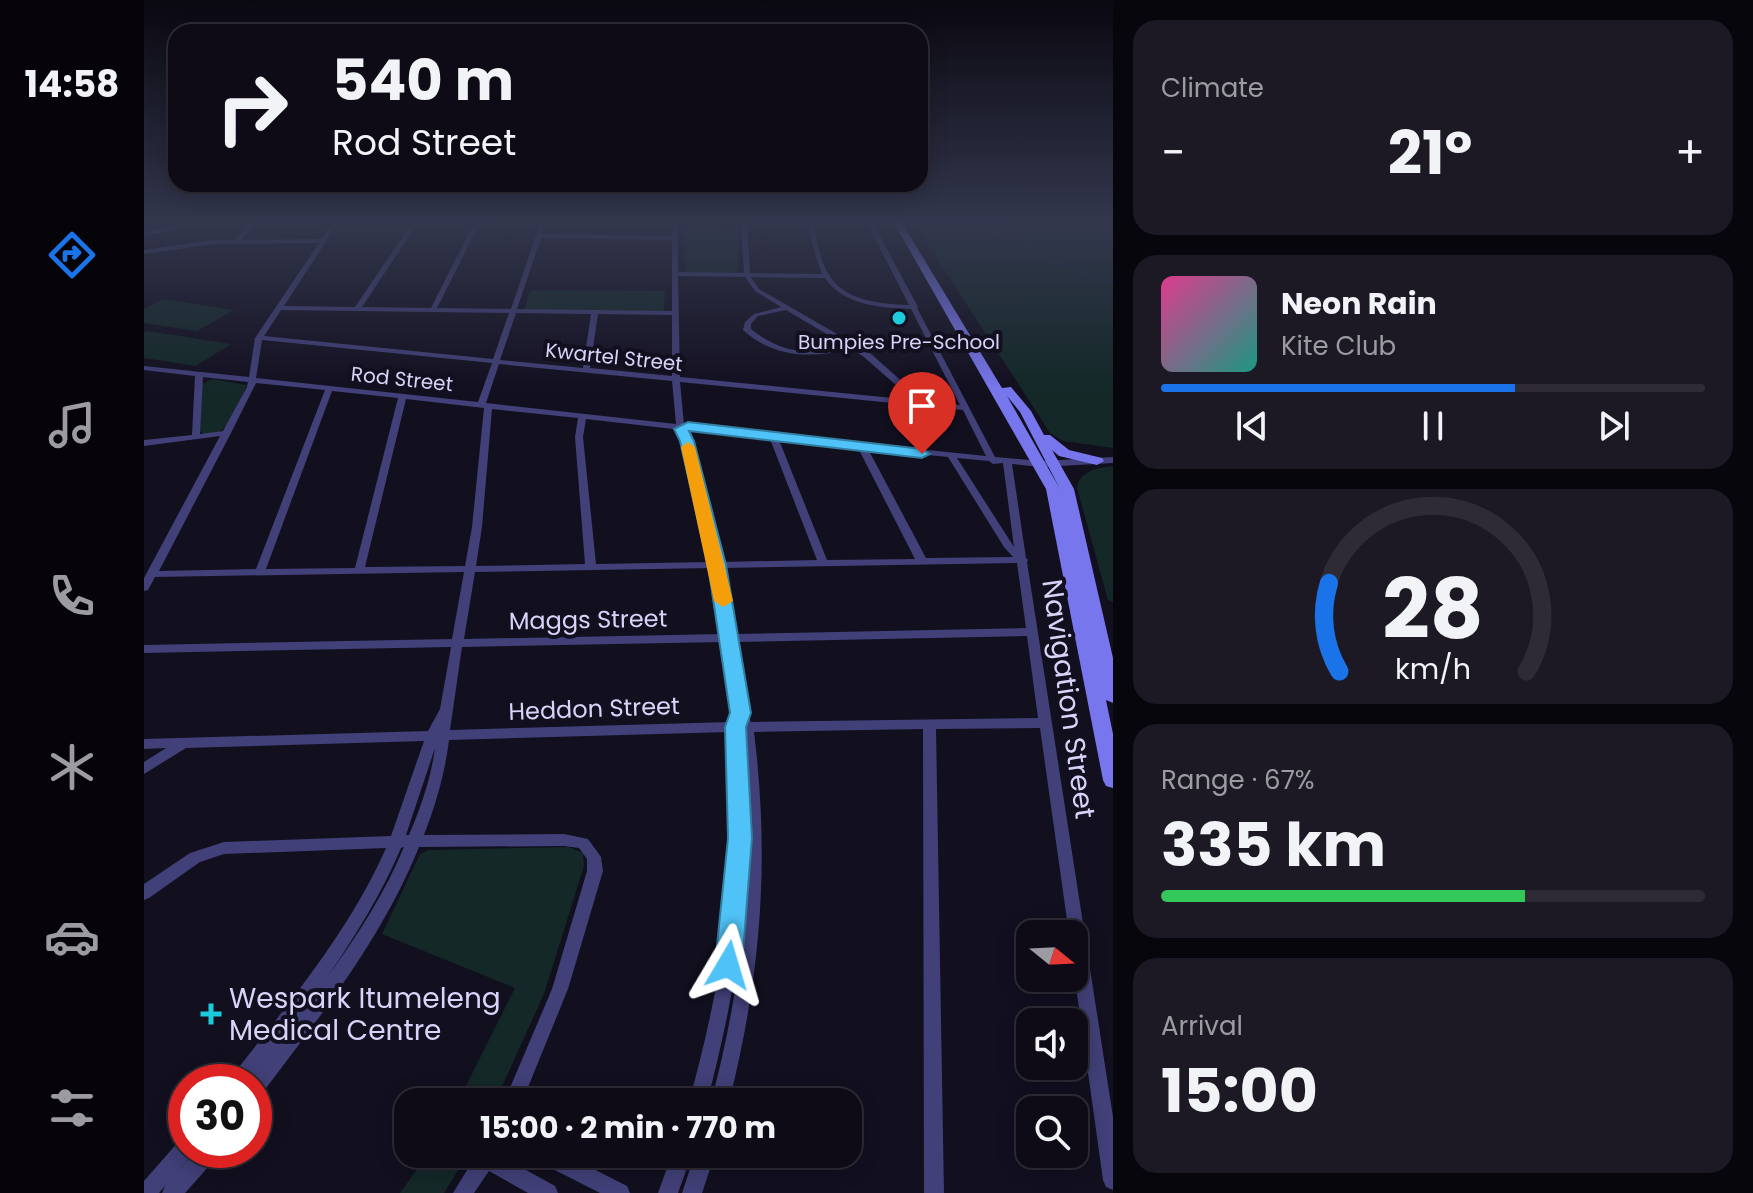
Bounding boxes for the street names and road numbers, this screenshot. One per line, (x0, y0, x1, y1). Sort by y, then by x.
street label: Kwartel Street (544, 336, 684, 378)
street label: Rod Street (350, 360, 454, 398)
street label: Navigation Street (1032, 577, 1105, 821)
street label: Maggs Street (508, 602, 668, 637)
street label: Heddon Street (508, 689, 680, 728)

